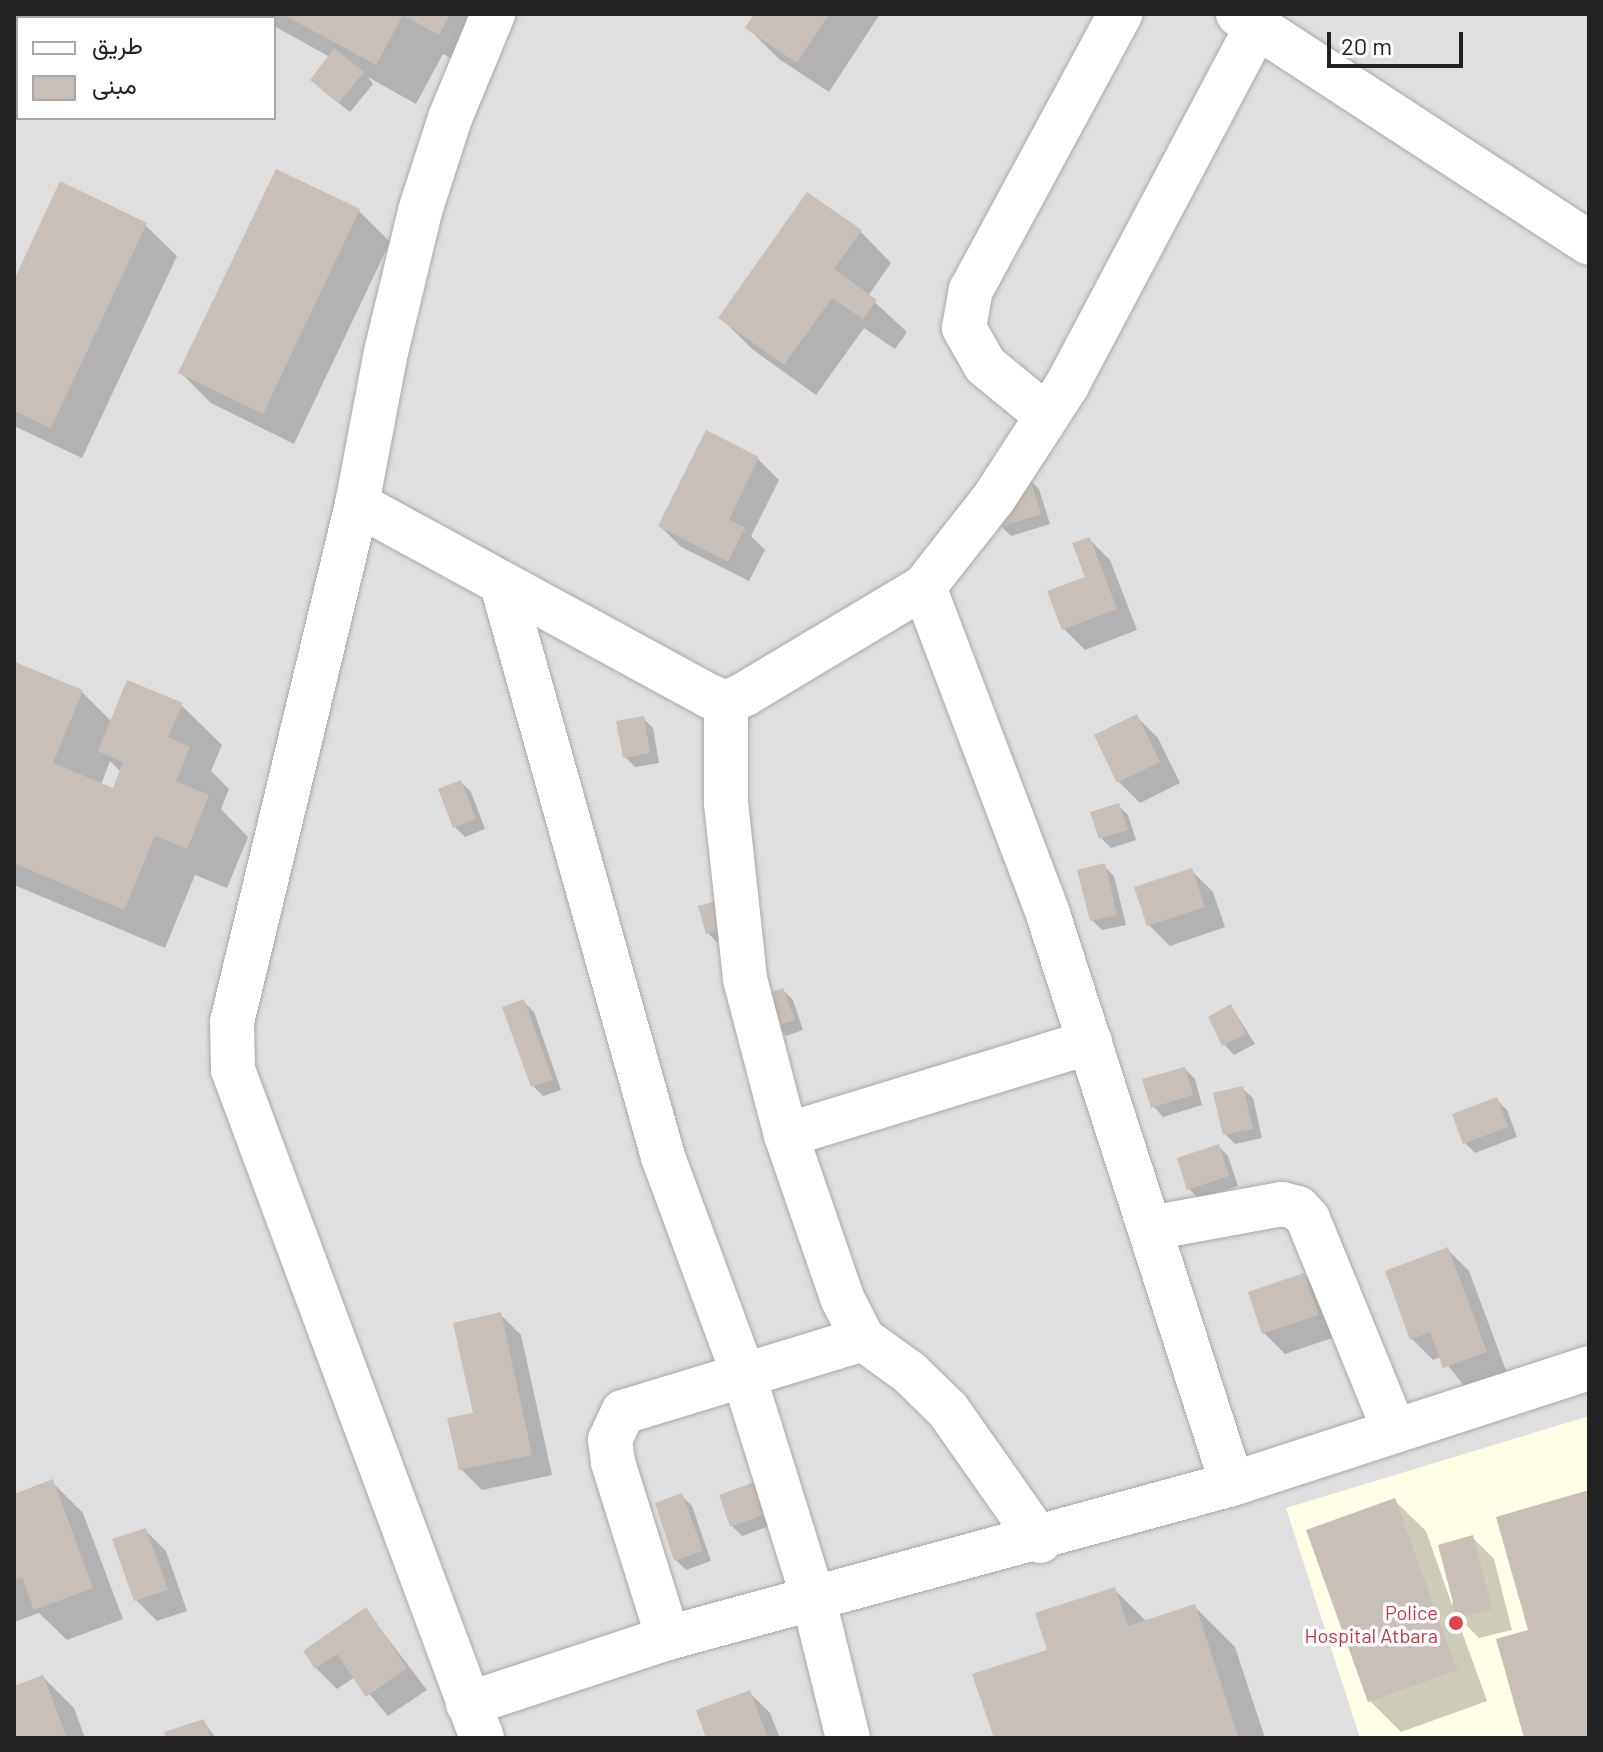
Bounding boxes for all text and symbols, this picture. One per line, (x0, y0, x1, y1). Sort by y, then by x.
legend (16, 16, 276, 120)
scale bar (1331, 16, 1467, 66)
text: طريق (92, 30, 143, 59)
text: 20 m (1341, 31, 1392, 60)
text: مبنى (92, 70, 137, 99)
place label: Police Hospital Atbara (1304, 1600, 1438, 1647)
marker: Police Hospital Atbara (1445, 1612, 1467, 1634)

